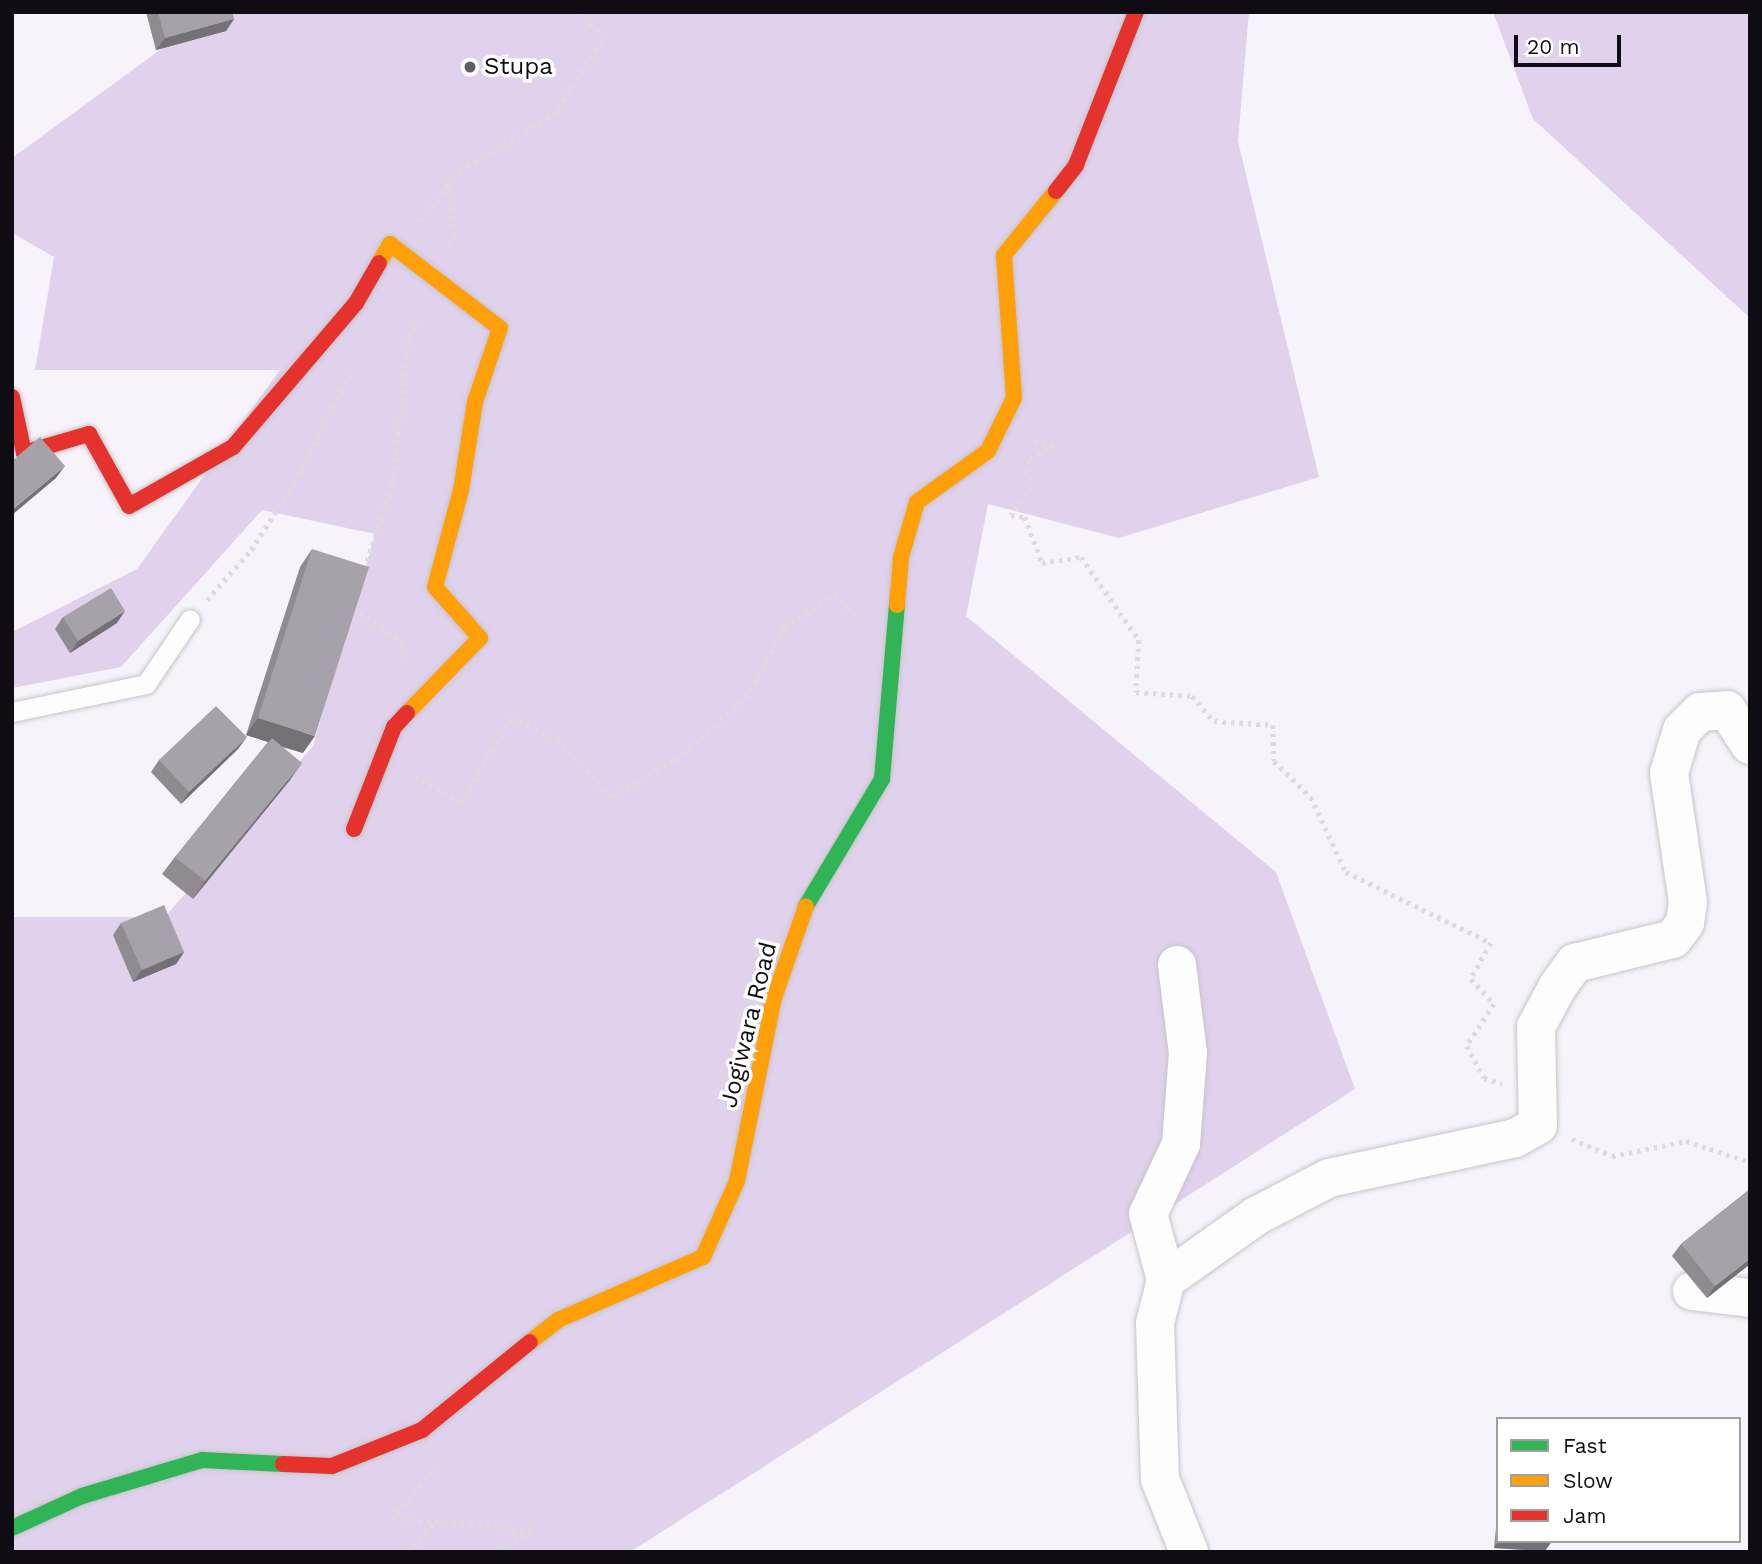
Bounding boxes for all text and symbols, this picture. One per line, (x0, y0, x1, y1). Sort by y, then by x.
scale bar (1517, 21, 1624, 65)
text: 20 m (1527, 34, 1579, 59)
place label: Stupa (484, 53, 553, 81)
marker: Stupa (462, 59, 478, 75)
street label: Jogiwara Road (714, 939, 784, 1111)
legend (1496, 1417, 1741, 1543)
text: Fast (1563, 1433, 1607, 1458)
text: Slow (1563, 1468, 1613, 1493)
text: Jam (1563, 1503, 1606, 1528)

